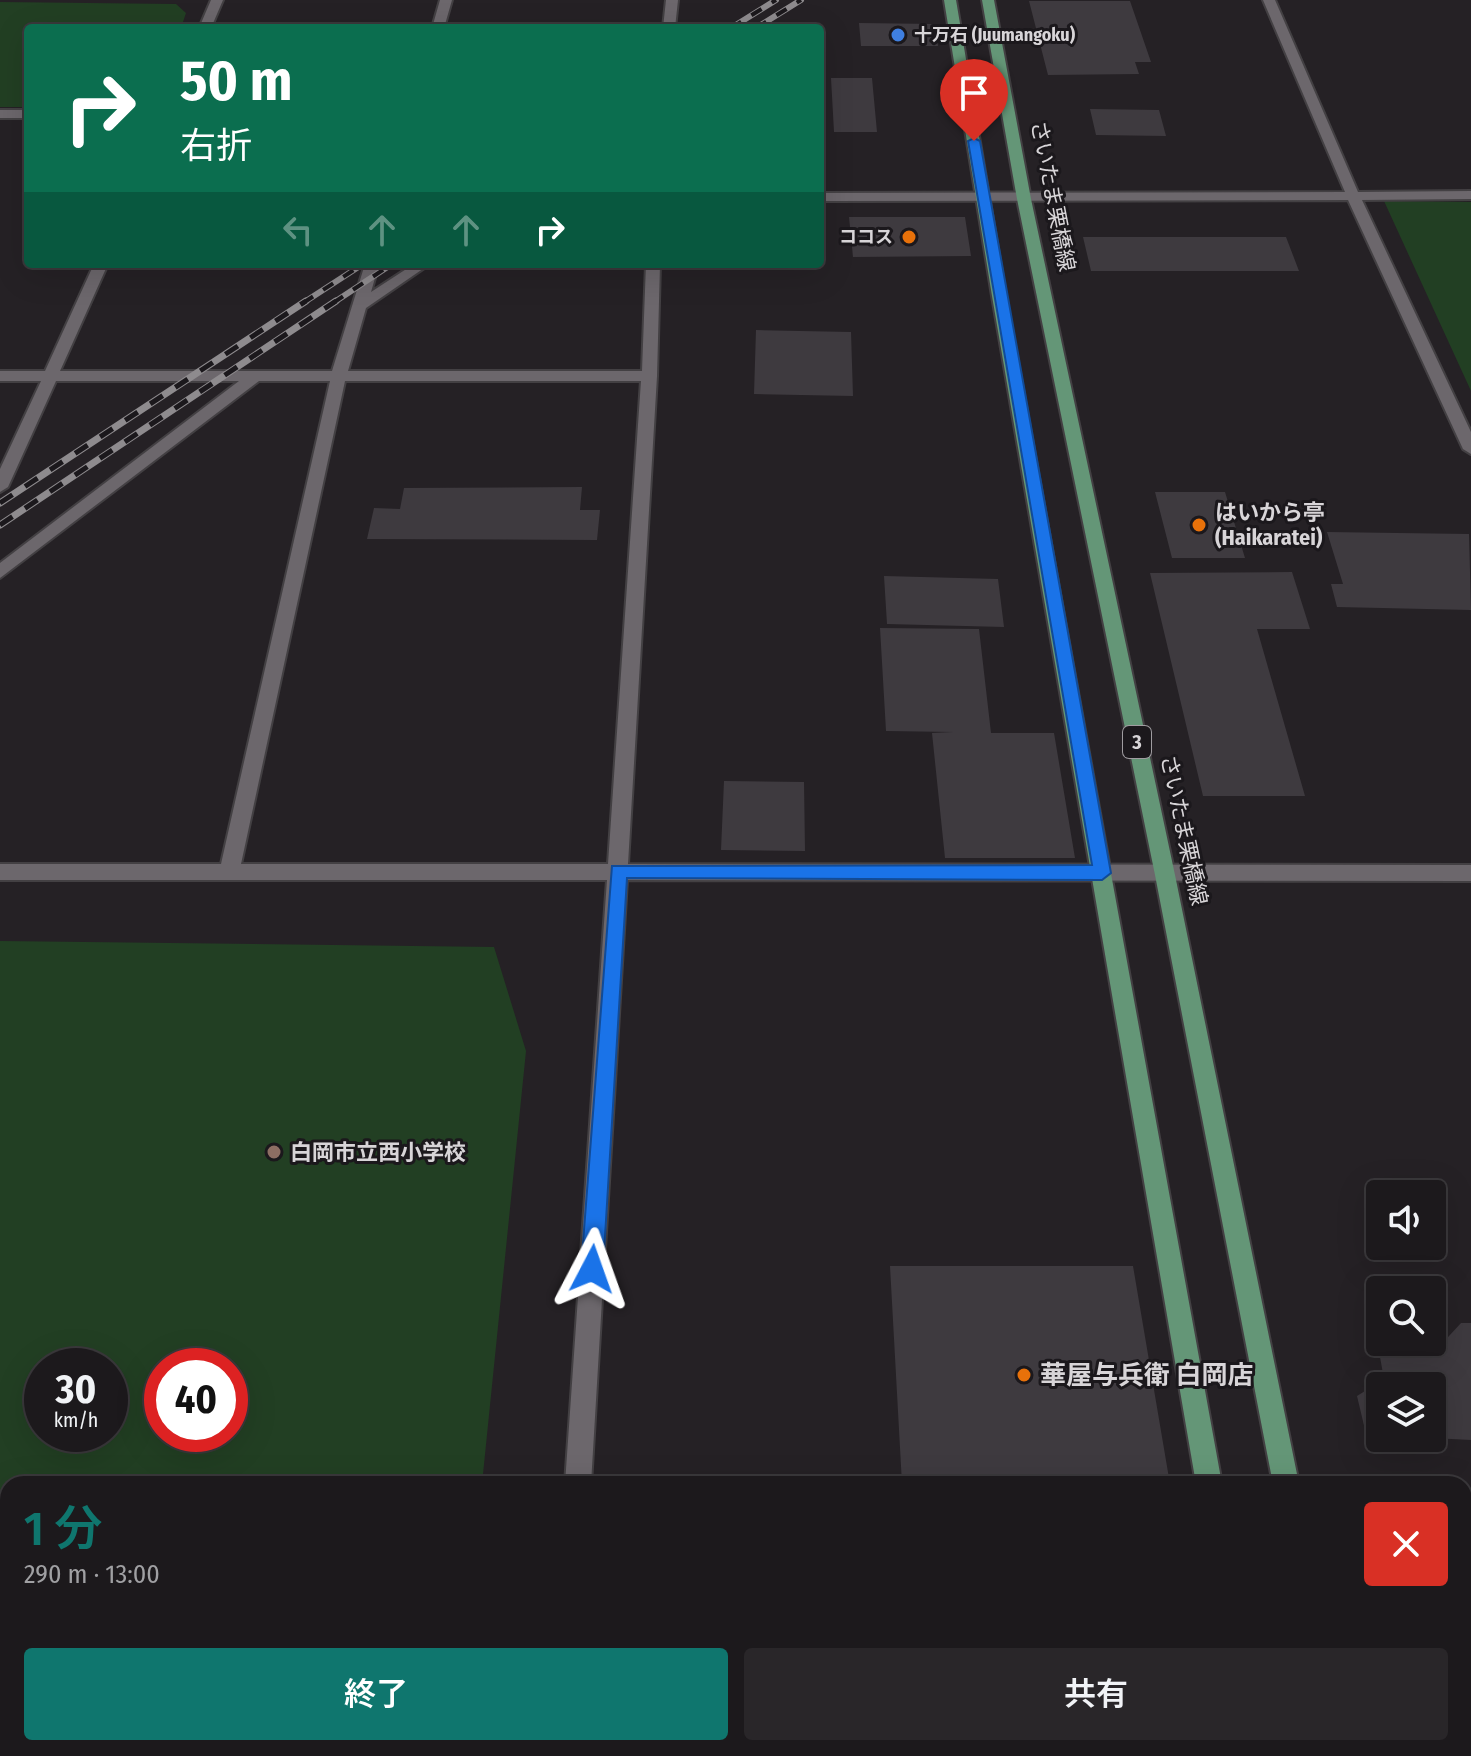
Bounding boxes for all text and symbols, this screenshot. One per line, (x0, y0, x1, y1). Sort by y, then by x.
place label: 十万石 (Juumangoku) (914, 24, 1076, 46)
marker: 十万石 (Juumangoku) (889, 26, 907, 44)
text: 50 m (180, 48, 292, 115)
icon: right (48, 56, 152, 160)
pin (940, 59, 1008, 141)
icon: arrive (952, 71, 996, 115)
street label: さいたま栗橋線 (1025, 118, 1081, 274)
text: 右折 (180, 124, 252, 168)
icon: left (276, 208, 320, 252)
icon: ahead (360, 208, 404, 252)
icon: ahead (444, 208, 488, 252)
icon: right (528, 208, 572, 252)
place label: ココス (839, 226, 893, 248)
marker: ココス (900, 228, 918, 246)
place label: はいから亭 (Haikaratei) (1215, 499, 1325, 551)
marker: はいから亭 (Haikaratei) (1190, 516, 1208, 534)
road number: 3 (1123, 726, 1151, 758)
street label: さいたま栗橋線 (1155, 752, 1213, 908)
place label: 白岡市立西小学校 (290, 1139, 466, 1166)
marker: 白岡市立西小学校 (265, 1143, 283, 1161)
map controls (1366, 1180, 1446, 1452)
button: sound (1366, 1180, 1446, 1260)
position arrow (550, 1227, 634, 1311)
button: search (1366, 1276, 1446, 1356)
speed limit sign: 40 (144, 1348, 248, 1452)
place label: 華屋与兵衛 白岡店 (1040, 1360, 1253, 1391)
text: 30 (56, 1366, 96, 1414)
marker: 華屋与兵衛 白岡店 (1015, 1366, 1033, 1384)
button: layers (1366, 1372, 1446, 1452)
text: km/h (54, 1408, 98, 1432)
text: 1 分 (24, 1500, 102, 1558)
button: close (1364, 1502, 1448, 1586)
text: 290 m · 13:00 (24, 1559, 160, 1590)
button: 終了 (24, 1648, 728, 1740)
button: 共有 (744, 1648, 1448, 1740)

